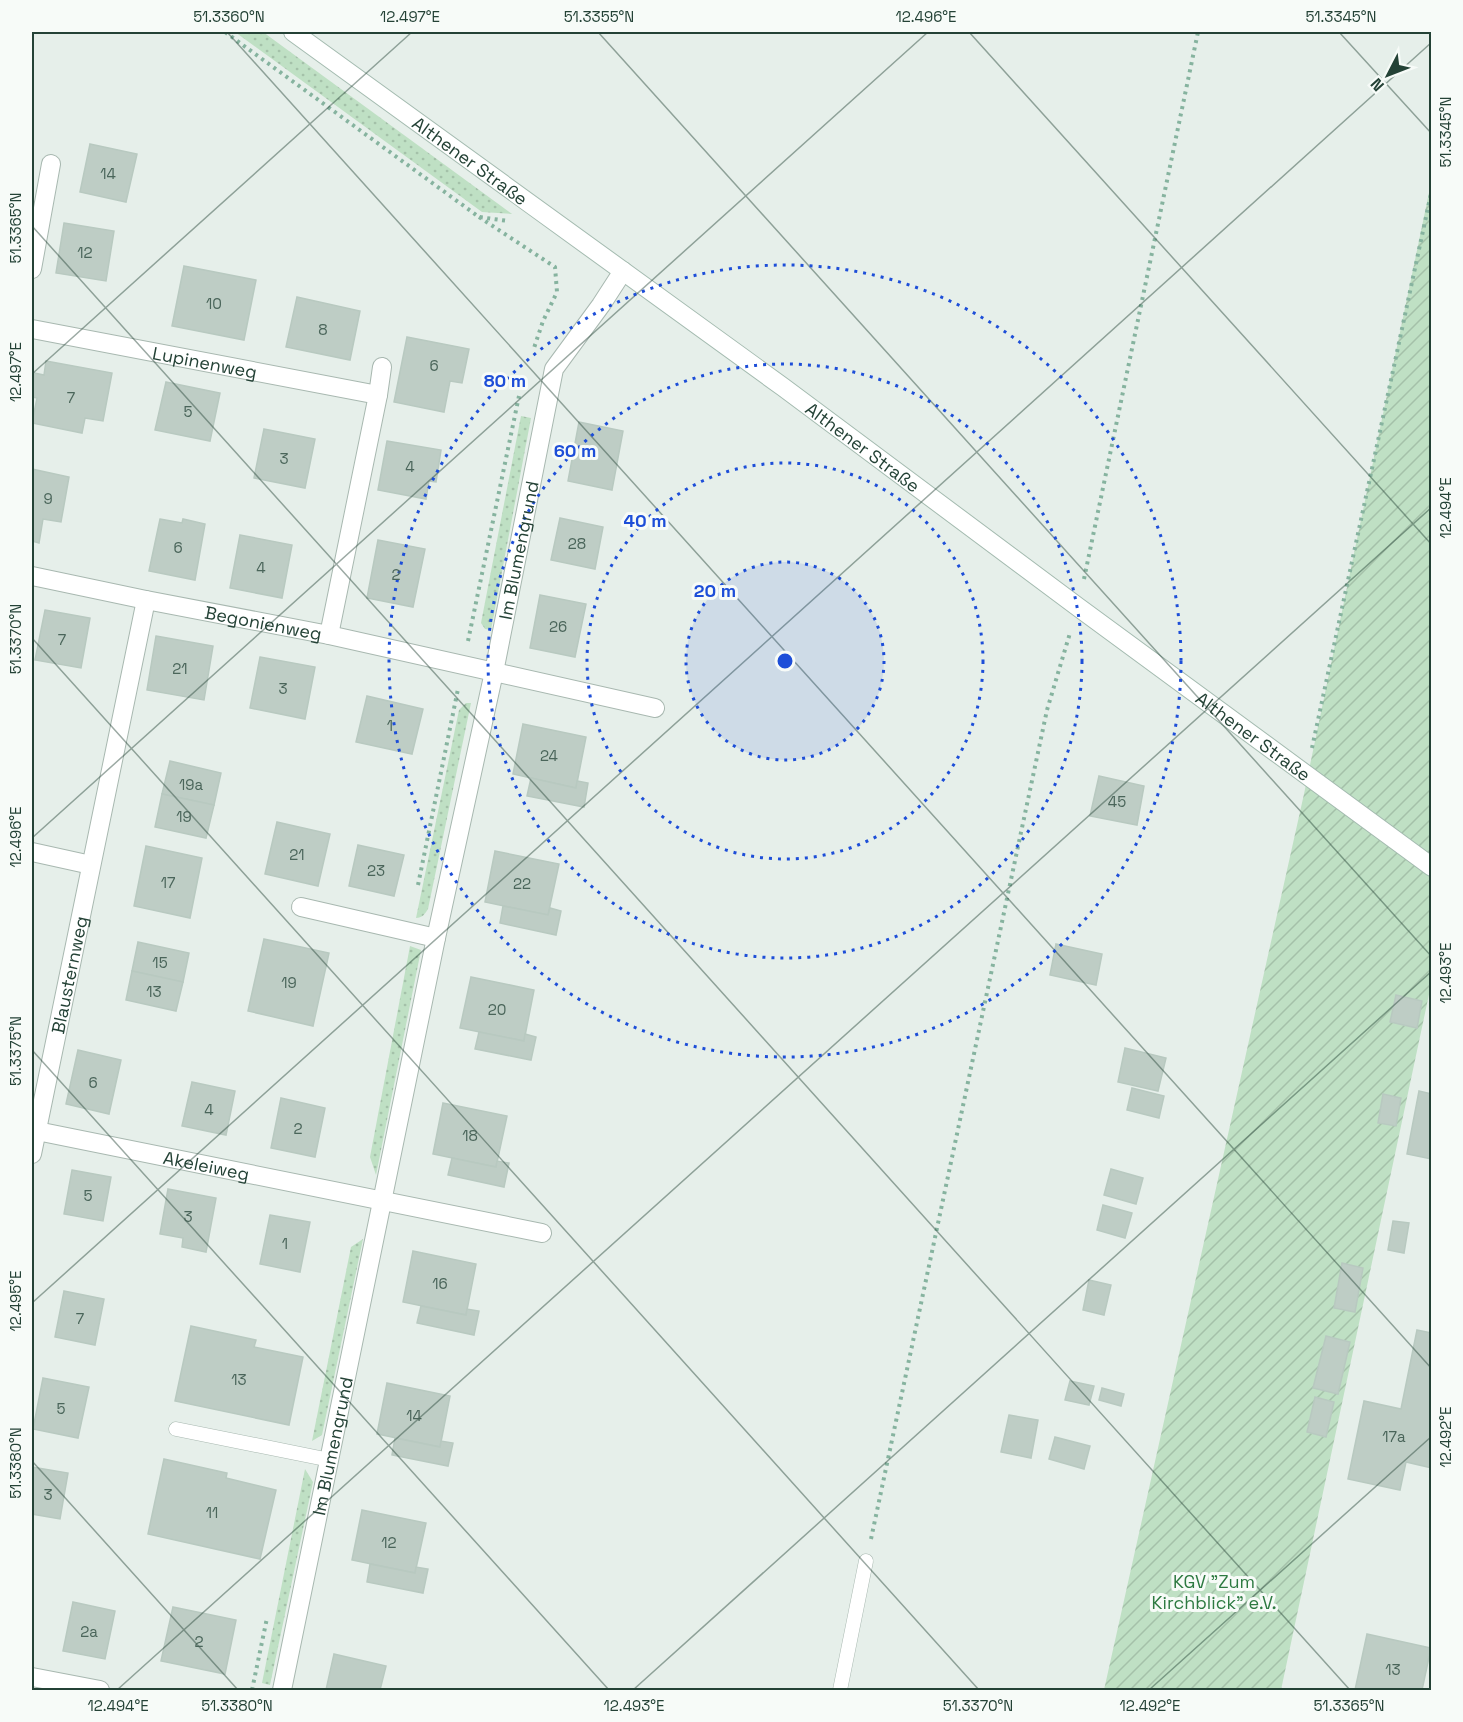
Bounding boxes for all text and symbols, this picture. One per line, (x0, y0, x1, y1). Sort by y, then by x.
text: 51.3360°N (193, 7, 265, 26)
text: 12.497°E (380, 7, 440, 26)
text: 51.3355°N (564, 7, 634, 26)
text: 12.496°E (895, 7, 957, 26)
text: 51.3345°N (1306, 7, 1377, 26)
north arrow (1358, 45, 1418, 105)
text: N (1366, 74, 1389, 96)
text: 51.3345°N (1436, 97, 1455, 168)
street label: Althener Straße (408, 111, 533, 210)
house number: 14 (100, 164, 116, 183)
text: 51.3365°N (6, 193, 25, 263)
house number: 12 (77, 243, 93, 262)
house number: 10 (206, 294, 222, 313)
house number: 8 (318, 320, 328, 339)
street label: Lupinenweg (151, 341, 259, 383)
text: 12.497°E (6, 342, 25, 402)
house number: 6 (429, 356, 439, 375)
text: 80 m (484, 369, 526, 392)
house number: 7 (67, 388, 75, 407)
street label: Althener Straße (801, 397, 925, 497)
house number: 5 (184, 402, 193, 421)
text: 60 m (554, 439, 596, 462)
house number: 3 (279, 449, 289, 468)
house number: 4 (405, 457, 415, 476)
text: 12.494°E (1436, 477, 1455, 539)
street label: Im Blumengrund (493, 479, 543, 622)
house number: 9 (43, 489, 53, 508)
text: 40 m (623, 509, 667, 532)
house number: 28 (568, 534, 586, 553)
house number: 6 (173, 538, 183, 557)
house number: 4 (256, 558, 266, 577)
house number: 2 (391, 565, 401, 584)
text: 20 m (694, 579, 736, 602)
street label: Begonienweg (203, 600, 324, 645)
text: 51.3370°N (6, 604, 25, 674)
house number: 26 (549, 617, 567, 636)
house number: 7 (58, 630, 66, 649)
centre of rings (775, 651, 795, 671)
house number: 21 (172, 659, 188, 678)
house number: 3 (278, 679, 288, 698)
street label: Althener Straße (1192, 686, 1316, 786)
house number: 1 (387, 716, 393, 735)
house number: 24 (540, 746, 558, 765)
house number: 19a (179, 775, 203, 794)
house number: 45 (1108, 792, 1126, 811)
text: 12.496°E (6, 806, 25, 868)
house number: 19 (176, 807, 192, 826)
house number: 21 (289, 845, 305, 864)
house number: 23 (367, 861, 385, 880)
house number: 17 (161, 873, 175, 892)
house number: 22 (513, 874, 531, 893)
street label: Blausternweg (46, 914, 92, 1036)
text: 12.493°E (1436, 943, 1455, 1003)
house number: 15 (152, 953, 168, 972)
house number: 19 (281, 973, 297, 992)
house number: 13 (146, 982, 162, 1001)
house number: 20 (488, 1000, 506, 1019)
text: 51.3375°N (6, 1016, 25, 1086)
house number: 6 (88, 1073, 98, 1092)
house number: 4 (204, 1100, 214, 1119)
house number: 2 (293, 1119, 303, 1138)
house number: 18 (462, 1126, 478, 1145)
street label: Akeleiweg (161, 1145, 251, 1185)
house number: 5 (84, 1186, 93, 1205)
house number: 3 (183, 1207, 193, 1226)
house number: 1 (282, 1234, 288, 1253)
text: 12.495°E (6, 1271, 25, 1331)
house number: 16 (432, 1274, 448, 1293)
house number: 7 (76, 1309, 84, 1328)
house number: 13 (231, 1370, 247, 1389)
street label: Im Blumengrund (307, 1375, 357, 1517)
house number: 5 (57, 1399, 66, 1418)
house number: 14 (406, 1406, 422, 1425)
text: 12.492°E (1436, 1407, 1455, 1467)
text: 51.3380°N (6, 1427, 25, 1499)
house number: 17a (1382, 1427, 1406, 1446)
house number: 3 (43, 1485, 53, 1504)
house number: 11 (206, 1503, 218, 1522)
house number: 12 (381, 1533, 397, 1552)
park label: KGV "Zum Kirchblick" e.V. (1152, 1570, 1276, 1614)
house number: 2a (80, 1622, 98, 1641)
house number: 2 (194, 1632, 204, 1651)
house number: 13 (1385, 1660, 1401, 1679)
text: 12.494°E (87, 1696, 149, 1715)
text: 51.3380°N (201, 1696, 273, 1715)
text: 12.493°E (604, 1696, 664, 1715)
text: 51.3370°N (943, 1696, 1013, 1715)
text: 12.492°E (1120, 1696, 1180, 1715)
text: 51.3365°N (1314, 1696, 1384, 1715)

